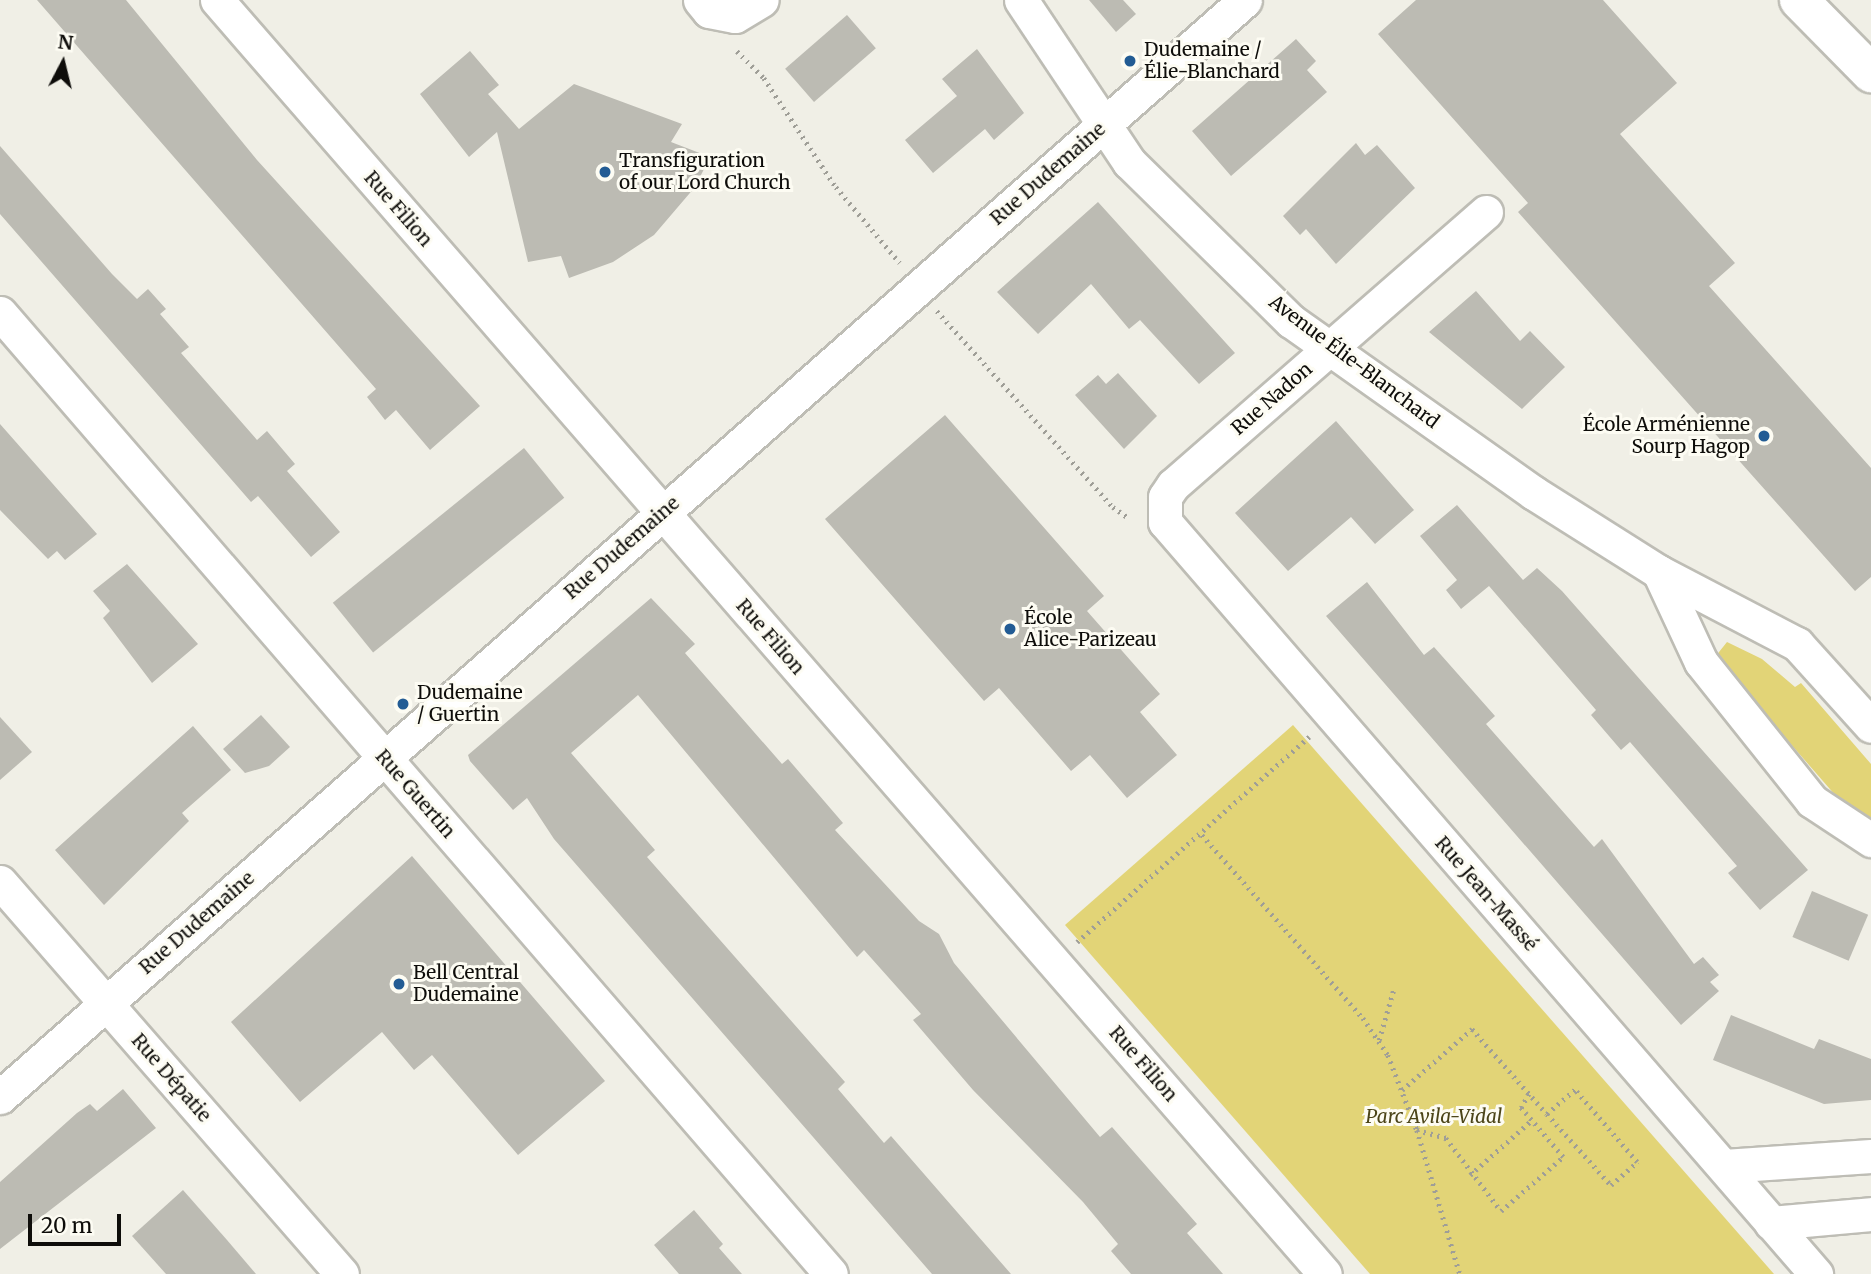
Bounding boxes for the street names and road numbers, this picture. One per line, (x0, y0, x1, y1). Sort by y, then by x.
street label: Rue Dudemaine (986, 118, 1110, 230)
street label: Rue Filion (359, 167, 437, 251)
street label: Avenue Élie-Blanchard (1265, 291, 1443, 433)
street label: Rue Nadon (1227, 358, 1317, 440)
street label: Rue Dudemaine (560, 492, 684, 604)
street label: Rue Filion (731, 595, 809, 679)
street label: Rue Guertin (370, 745, 460, 843)
street label: Rue Jean-Massé (1430, 832, 1542, 956)
street label: Rue Dudemaine (135, 867, 259, 979)
street label: Rue Filion (1104, 1022, 1182, 1106)
street label: Rue Dépatie (127, 1029, 215, 1127)

